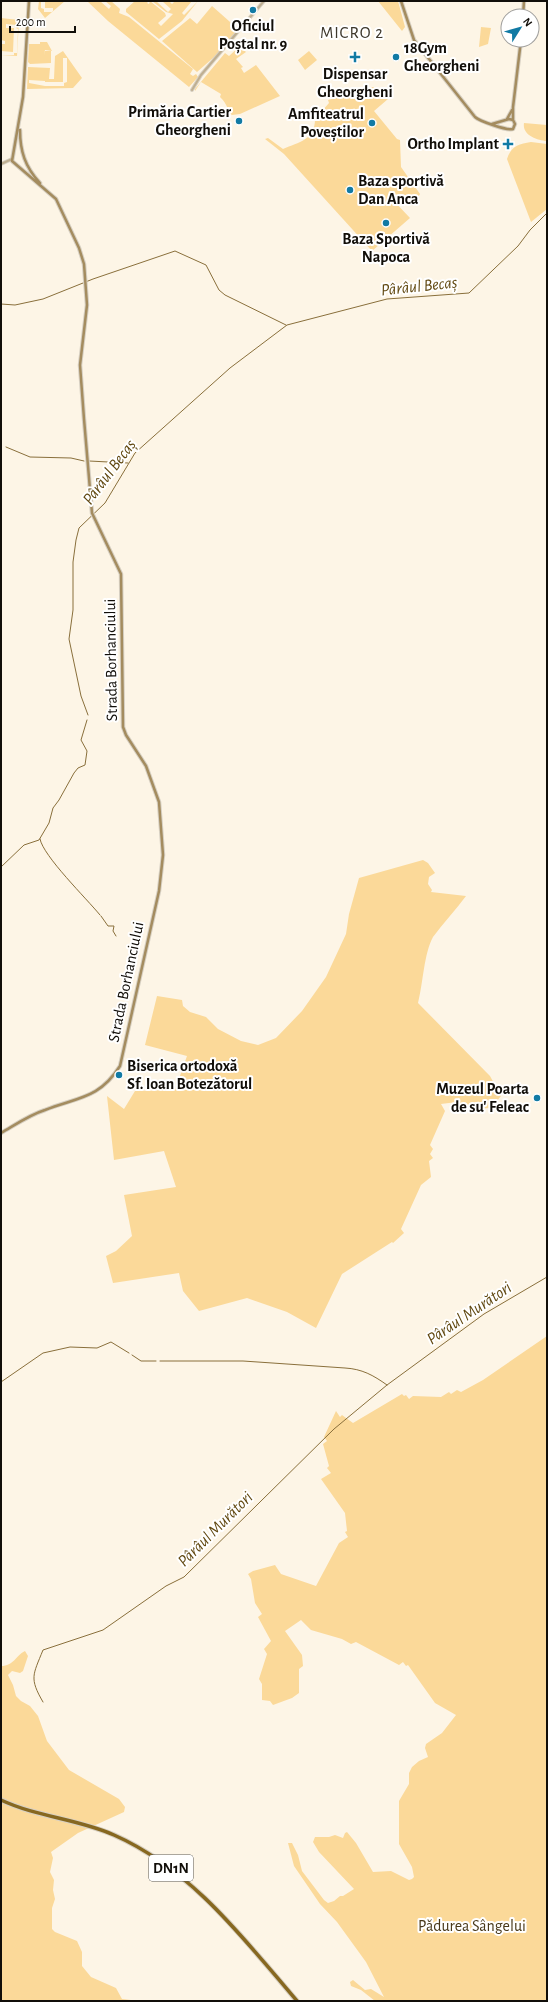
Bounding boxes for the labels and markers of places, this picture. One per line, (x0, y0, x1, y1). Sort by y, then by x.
marker: Oficiul Poștal nr. 9 (248, 5, 258, 15)
place label: Oficiul Poștal nr. 9 (219, 18, 288, 54)
place label: 18Gym Gheorgheni (404, 40, 480, 74)
marker: Dispensar Gheorgheni (349, 51, 361, 63)
marker: 18Gym Gheorgheni (391, 52, 401, 62)
place label: Dispensar Gheorgheni (317, 66, 393, 100)
place label: Primăria Cartier Gheorgheni (128, 104, 231, 138)
place label: Amfiteatrul Poveștilor (288, 106, 364, 142)
marker: Primăria Cartier Gheorgheni (234, 116, 244, 126)
marker: Amfiteatrul Poveștilor (367, 118, 377, 128)
place label: Ortho Implant (407, 136, 500, 152)
marker: Ortho Implant (502, 138, 514, 150)
place label: Baza sportivă Dan Anca (358, 173, 444, 207)
marker: Baza sportivă Dan Anca (345, 185, 355, 195)
marker: Baza Sportivă Napoca (381, 218, 391, 228)
place label: Baza Sportivă Napoca (342, 231, 430, 265)
place label: Biserica ortodoxă Sf. Ioan Botezătorul (127, 1058, 252, 1092)
marker: Biserica ortodoxă Sf. Ioan Botezătorul (114, 1070, 124, 1080)
place label: Muzeul Poarta de su' Feleac (436, 1081, 529, 1115)
marker: Muzeul Poarta de su' Feleac (532, 1093, 542, 1103)

